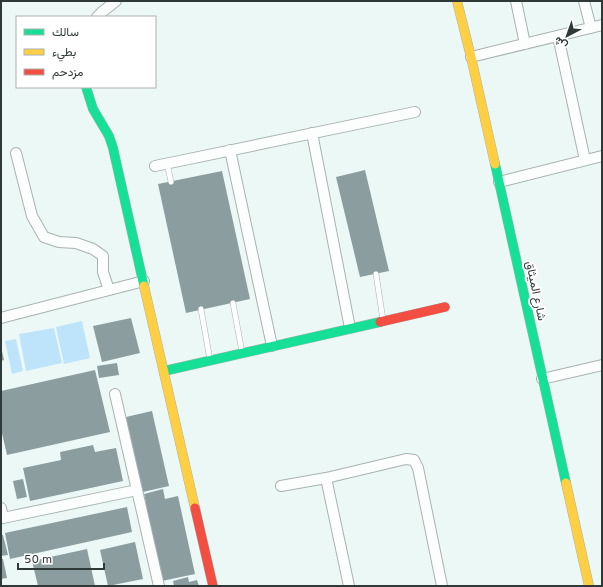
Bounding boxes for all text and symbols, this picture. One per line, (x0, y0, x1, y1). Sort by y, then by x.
legend (16, 16, 156, 88)
north arrow (547, 16, 587, 56)
text: سالك (52, 25, 79, 41)
text: ش (552, 33, 571, 52)
text: بطيء (52, 45, 76, 62)
text: مزدحم (52, 65, 83, 81)
street label: شارع الميثاق (521, 260, 549, 322)
scale bar (18, 545, 104, 571)
text: 50 m (24, 552, 52, 568)

